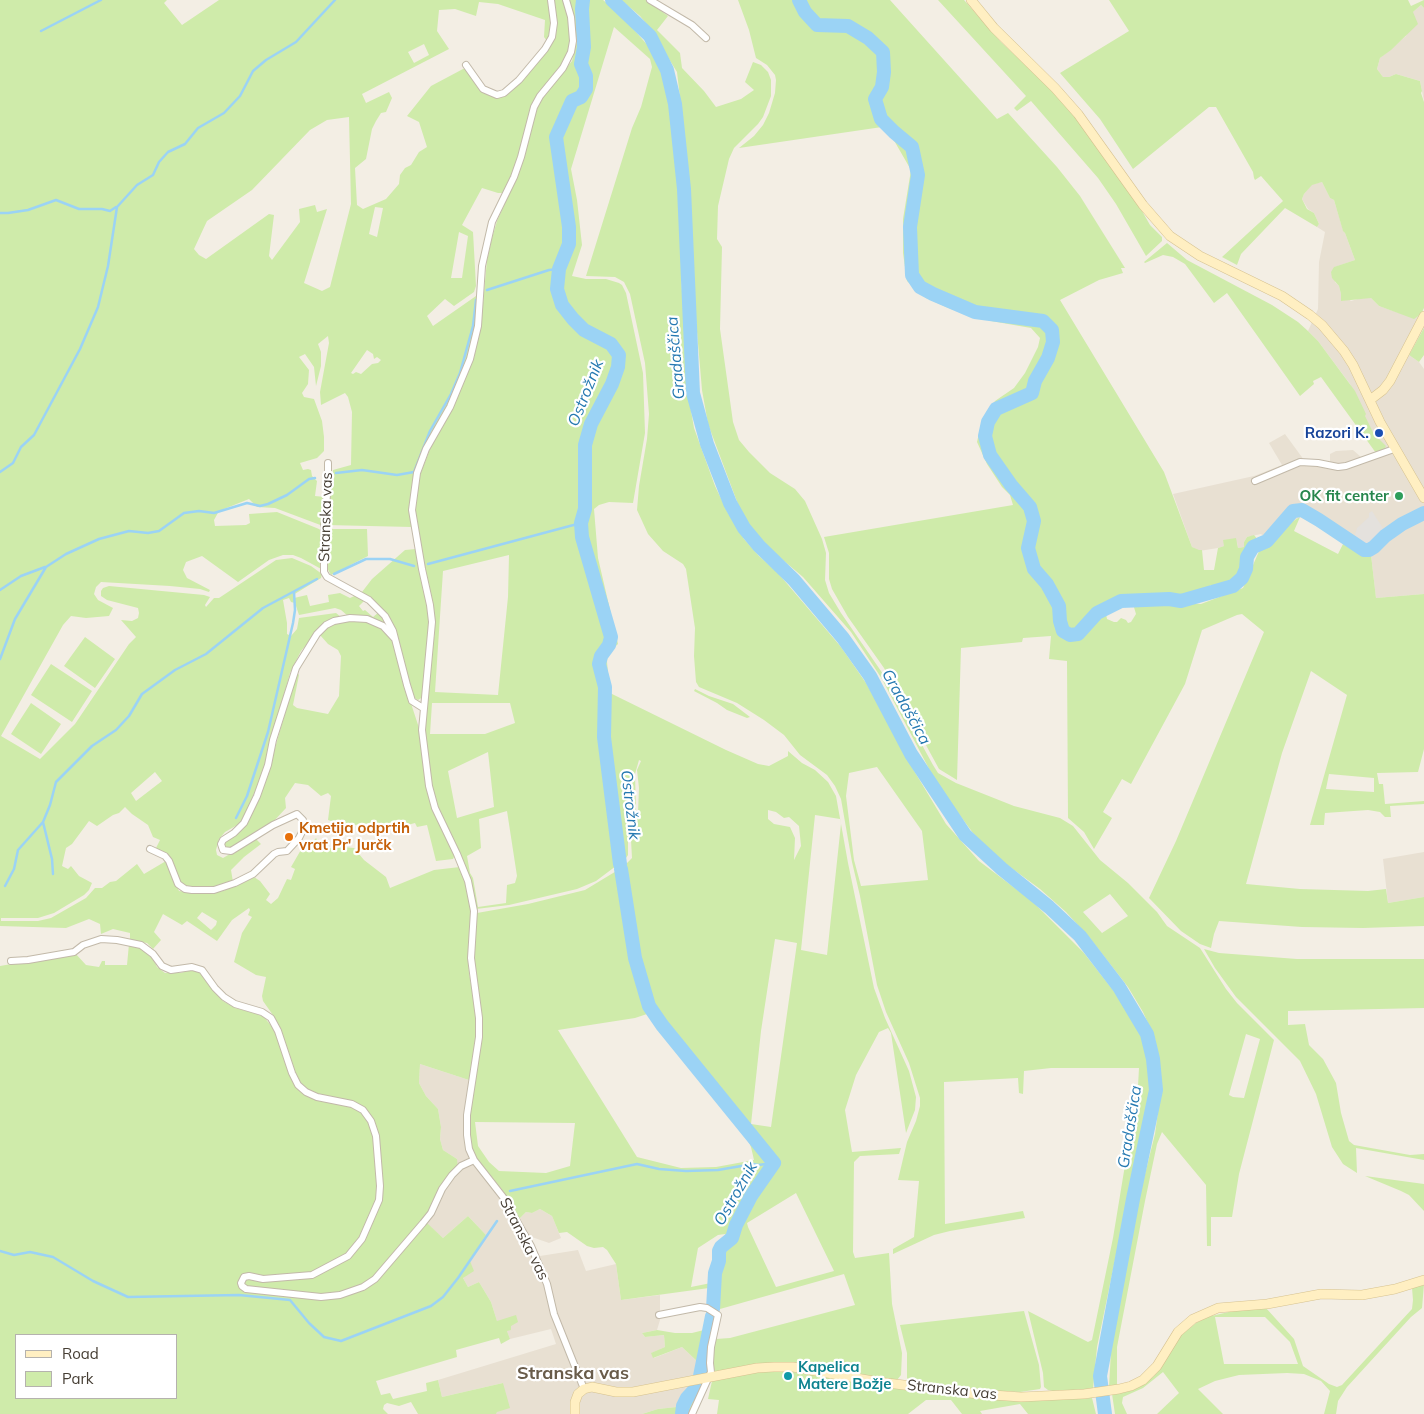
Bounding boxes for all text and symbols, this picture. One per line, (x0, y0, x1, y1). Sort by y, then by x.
water label: Gradaščica (663, 316, 689, 400)
water label: Ostrožnik (564, 357, 608, 429)
place label: Razori K. (1305, 424, 1369, 442)
marker: Razori K. (1373, 427, 1385, 439)
street label: Stranska vas (315, 472, 337, 562)
place label: OK fit center (1299, 487, 1389, 505)
marker: OK fit center (1393, 490, 1405, 502)
water label: Gradaščica (877, 666, 935, 748)
water label: Ostrožnik (616, 769, 644, 841)
place label: Kmetija odprtih vrat Pr' Jurčk (299, 819, 410, 854)
marker: Kmetija odprtih vrat Pr' Jurčk (283, 831, 295, 843)
water label: Gradaščica (1114, 1084, 1146, 1170)
water label: Ostrožnik (710, 1159, 762, 1229)
street label: Stranska vas (496, 1195, 552, 1283)
legend (15, 1334, 178, 1399)
text: Road (62, 1344, 99, 1363)
place label: Kapelica Matere Božje (798, 1358, 891, 1393)
district label: Stranska vas (517, 1363, 629, 1385)
text: Park (62, 1369, 94, 1388)
marker: Kapelica Matere Božje (782, 1370, 794, 1382)
street label: Stranska vas (906, 1376, 998, 1404)

